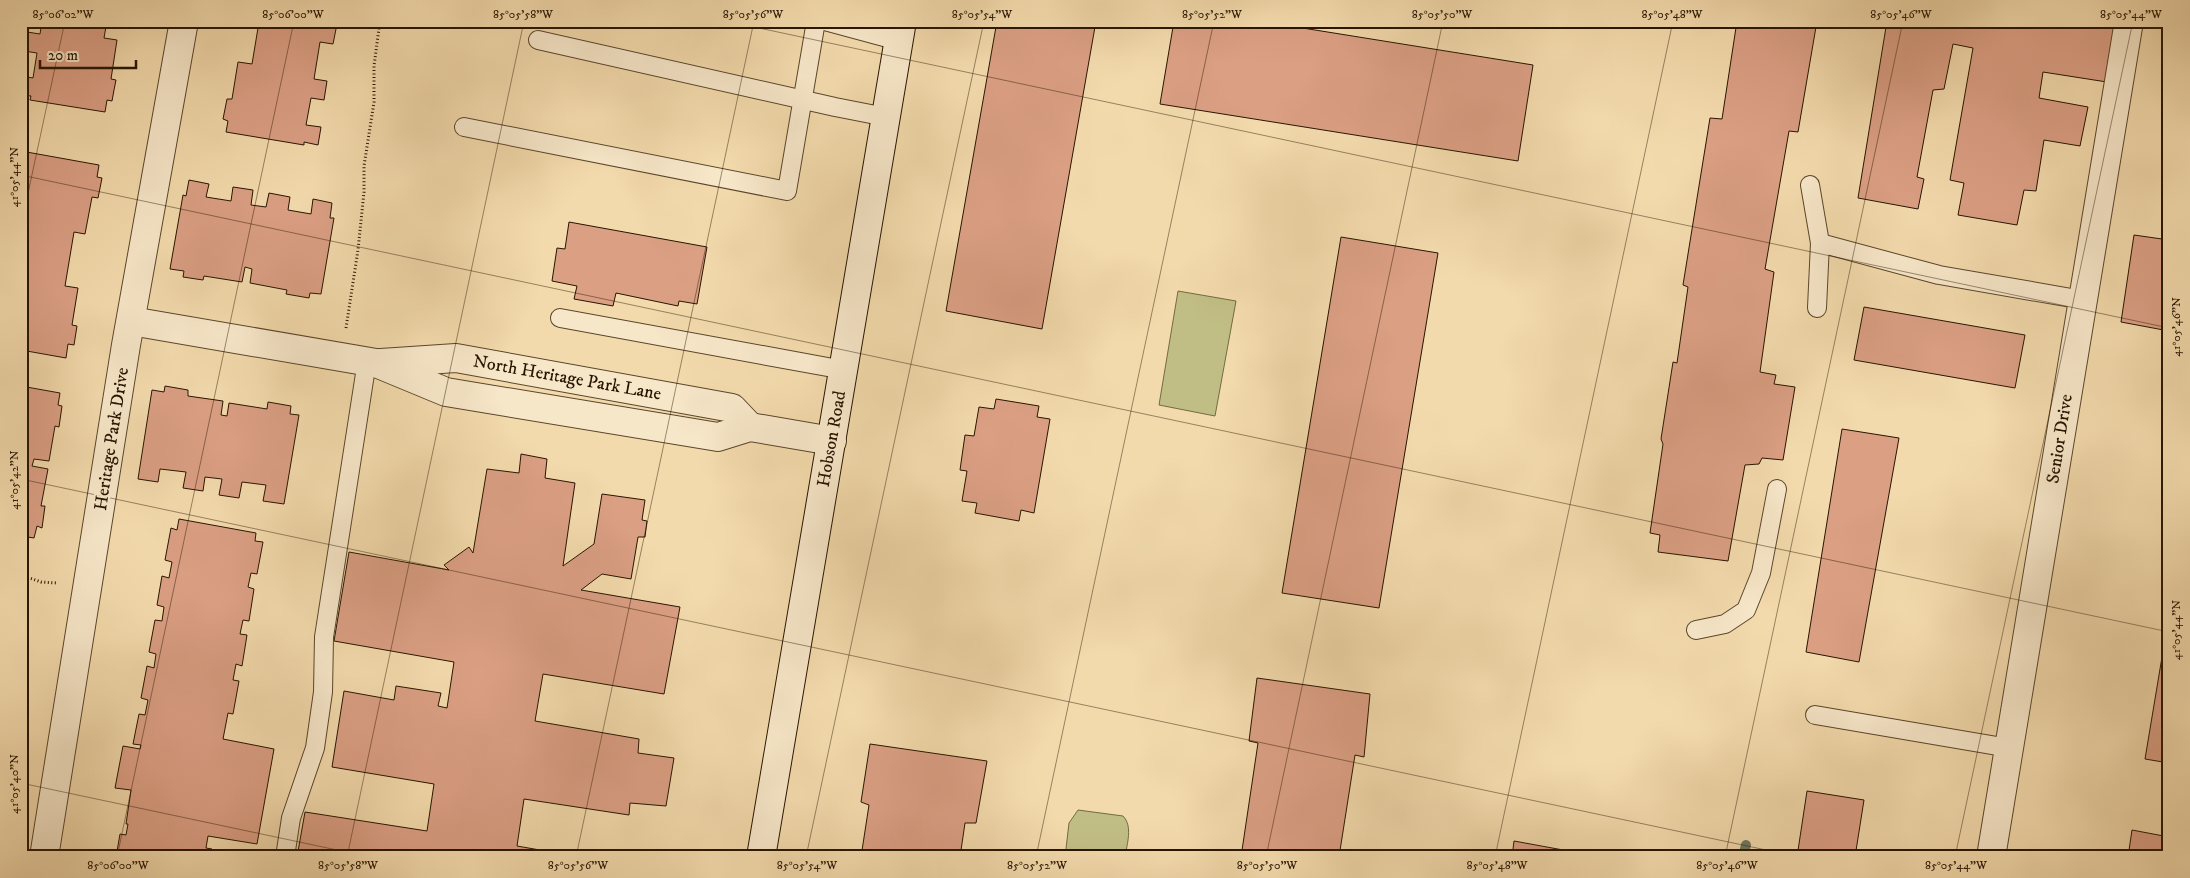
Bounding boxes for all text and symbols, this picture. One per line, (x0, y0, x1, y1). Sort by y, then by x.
text: 85°06'02"W (33, 7, 94, 22)
text: 85°06'00"W (262, 7, 325, 22)
text: 85°05'58"W (493, 7, 554, 22)
text: 85°05'56"W (723, 7, 784, 22)
text: 85°05'54"W (952, 7, 1013, 22)
text: 85°05'52"W (1182, 7, 1243, 22)
text: 85°05'50"W (1412, 7, 1473, 22)
text: 85°05'48"W (1641, 7, 1704, 22)
text: 85°05'46"W (1870, 7, 1933, 22)
text: 85°05'44"W (2100, 7, 2163, 22)
scale bar (40, 38, 136, 70)
text: 20 m (48, 46, 78, 65)
text: 41°05'44"N (7, 147, 22, 207)
text: 41°05'46"N (2169, 297, 2184, 357)
street label: North Heritage Park Lane (471, 351, 663, 405)
street label: Heritage Park Drive (90, 366, 134, 512)
street label: Hobson Road (813, 389, 851, 489)
street label: Senior Drive (2042, 393, 2078, 485)
text: 41°05'42"N (7, 450, 22, 510)
text: 41°05'44"N (2169, 600, 2184, 660)
text: 41°05'40"N (7, 754, 22, 814)
text: 85°06'00"W (87, 858, 150, 873)
text: 85°05'58"W (318, 858, 379, 873)
text: 85°05'56"W (548, 858, 609, 873)
text: 85°05'54"W (777, 858, 838, 873)
text: 85°05'52"W (1007, 858, 1068, 873)
text: 85°05'50"W (1237, 858, 1298, 873)
text: 85°05'48"W (1466, 858, 1529, 873)
text: 85°05'46"W (1696, 858, 1759, 873)
text: 85°05'44"W (1925, 858, 1988, 873)

